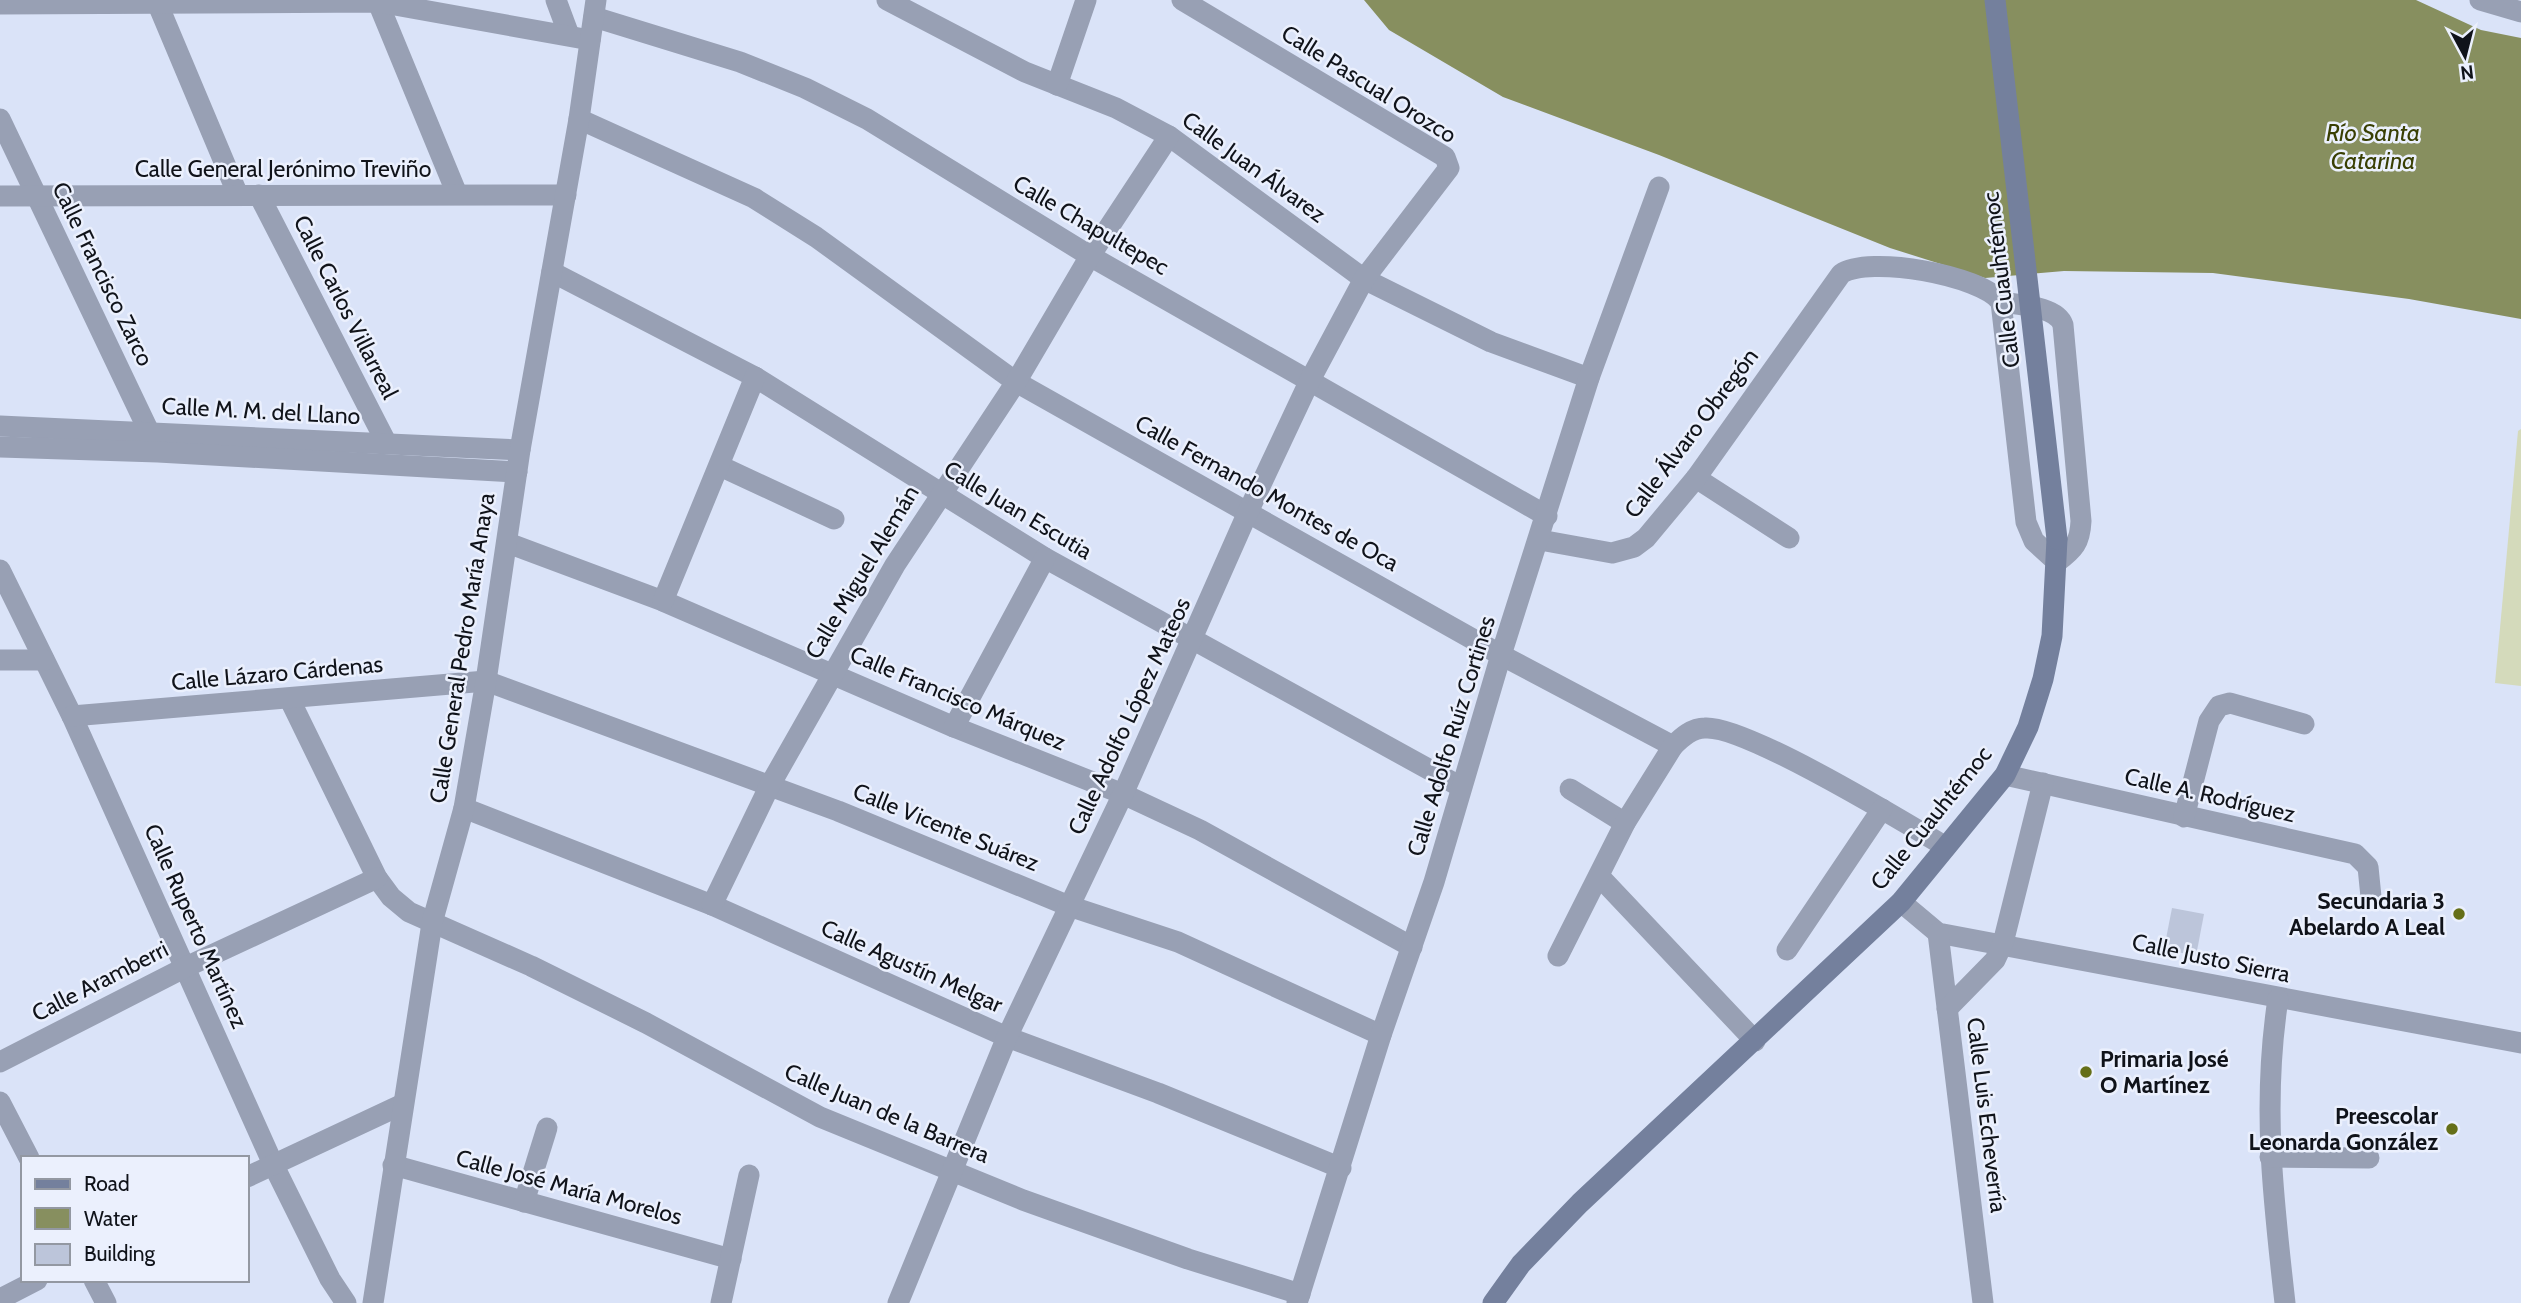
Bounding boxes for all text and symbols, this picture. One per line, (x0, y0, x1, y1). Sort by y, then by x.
street label: Calle Pascual Orozco (1276, 19, 1462, 149)
north arrow (2430, 21, 2500, 91)
text: N (2459, 60, 2475, 85)
street label: Calle Juan Álvarez (1177, 105, 1332, 229)
water label: Río Santa Catarina (2326, 118, 2420, 175)
street label: Calle General Jerónimo Treviño (135, 155, 431, 183)
street label: Calle Chapultepec (1008, 169, 1174, 281)
street label: Calle Francisco Zarco (46, 177, 160, 371)
street label: Calle Cuauhtémoc (1976, 191, 2026, 369)
street label: Calle Carlos Villarreal (288, 210, 405, 404)
street label: Calle Álvaro Obregón (1617, 342, 1764, 523)
street label: Calle M. M. del Llano (161, 392, 361, 430)
street label: Calle Fernando Montes de Oca (1130, 409, 1404, 577)
street label: Calle Juan Escutia (939, 455, 1097, 565)
street label: Calle Miguel Alemán (799, 480, 925, 664)
street label: Calle General Pedro María Anaya (424, 491, 500, 805)
street label: Calle Adolfo López Mateos (1062, 593, 1196, 839)
street label: Calle Adolfo Ruíz Cortines (1401, 612, 1501, 860)
street label: Calle Francisco Márquez (846, 640, 1070, 756)
street label: Calle Lázaro Cárdenas (170, 650, 384, 696)
street label: Calle Cuauhtémoc (1864, 740, 1998, 896)
street label: Calle A. Rodríguez (2122, 762, 2298, 828)
street label: Calle Vicente Suárez (849, 777, 1043, 877)
street label: Calle Ruperto Martínez (138, 819, 254, 1033)
place label: Secundaria 3 Abelardo A Leal (2289, 887, 2445, 941)
marker: Secundaria 3 Abelardo A Leal (2451, 906, 2467, 922)
street label: Calle Agustín Melgar (817, 913, 1008, 1019)
street label: Calle Justo Sierra (2129, 928, 2293, 988)
street label: Calle Aramberri (27, 935, 173, 1027)
street label: Calle Luis Echeverría (1961, 1016, 2013, 1214)
place label: Primaria José O Martínez (2100, 1045, 2229, 1099)
street label: Calle Juan de la Barrera (780, 1057, 994, 1169)
marker: Primaria José O Martínez (2078, 1064, 2094, 1080)
place label: Preescolar Leonarda González (2248, 1102, 2438, 1156)
marker: Preescolar Leonarda González (2444, 1121, 2460, 1137)
street label: Calle José María Morelos (453, 1143, 685, 1231)
legend (21, 1156, 248, 1282)
text: Road (84, 1171, 130, 1196)
text: Water (84, 1206, 138, 1231)
text: Building (84, 1241, 156, 1266)

